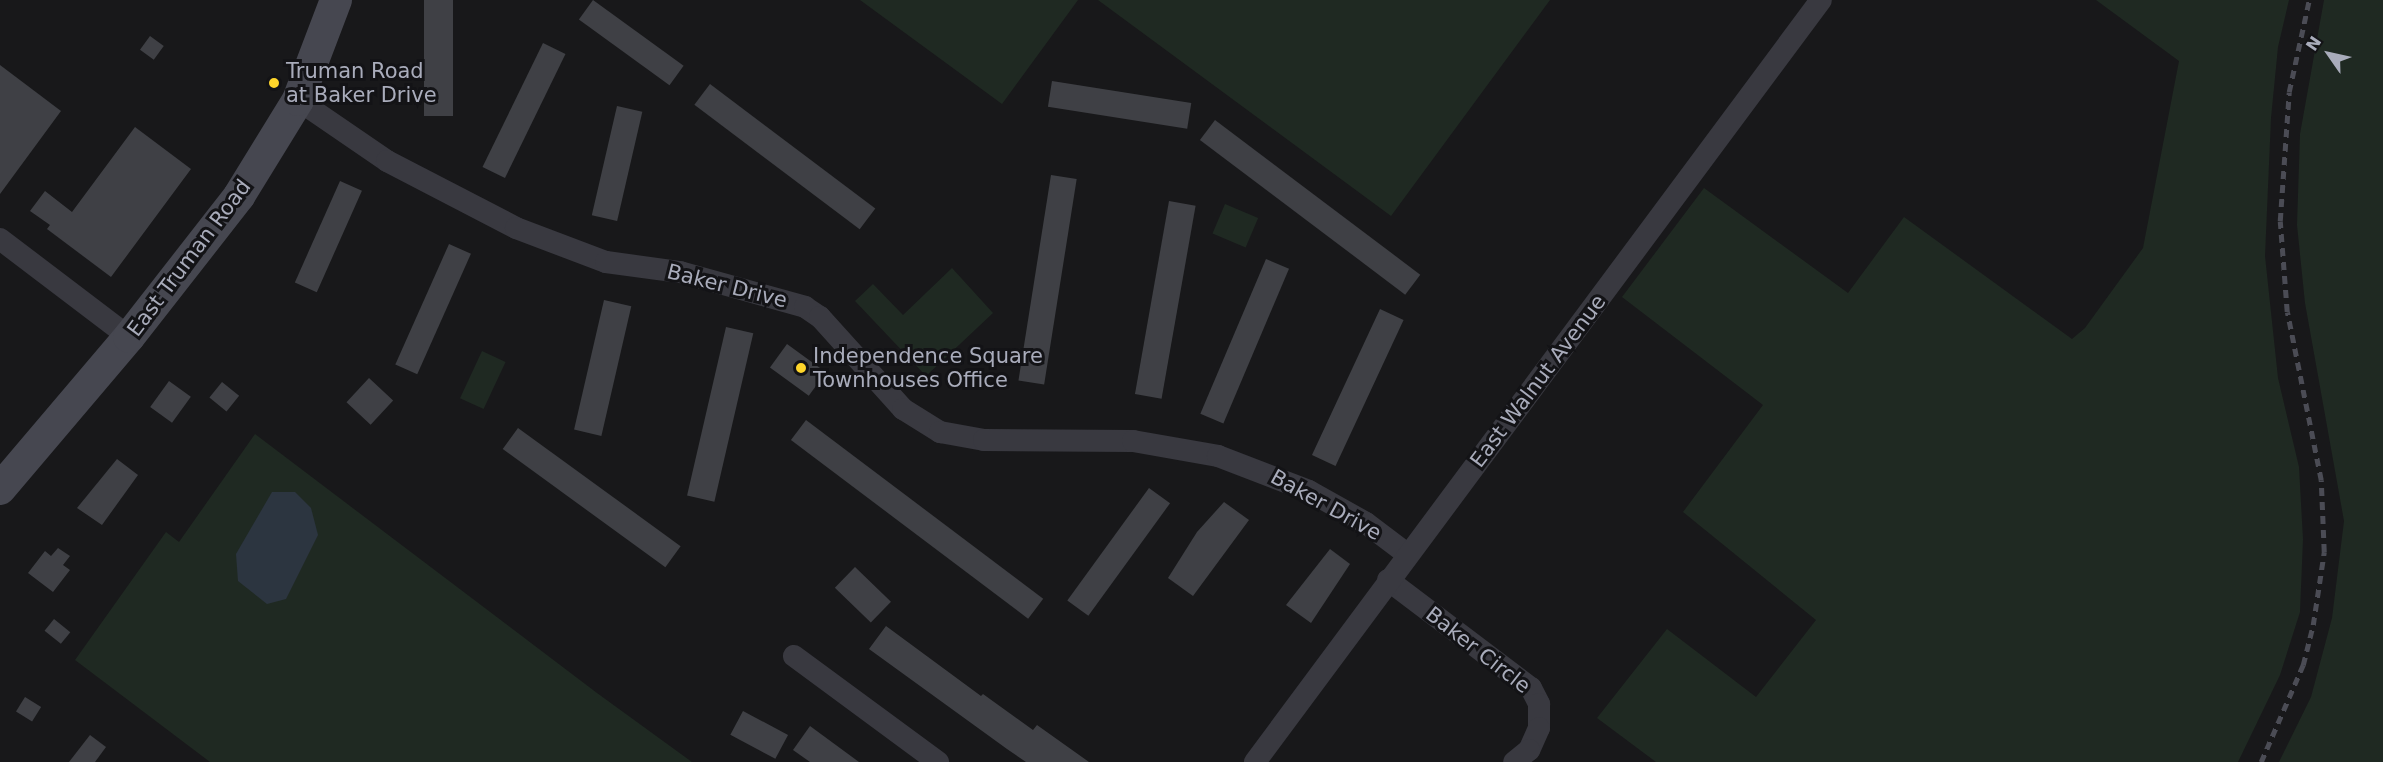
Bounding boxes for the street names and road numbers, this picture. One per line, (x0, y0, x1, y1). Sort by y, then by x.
street label: East Truman Road (122, 175, 256, 341)
street label: Baker Drive (664, 259, 790, 313)
street label: East Walnut Avenue (1465, 290, 1611, 472)
street label: Baker Drive (1266, 464, 1386, 546)
street label: Baker Circle (1421, 601, 1535, 699)

